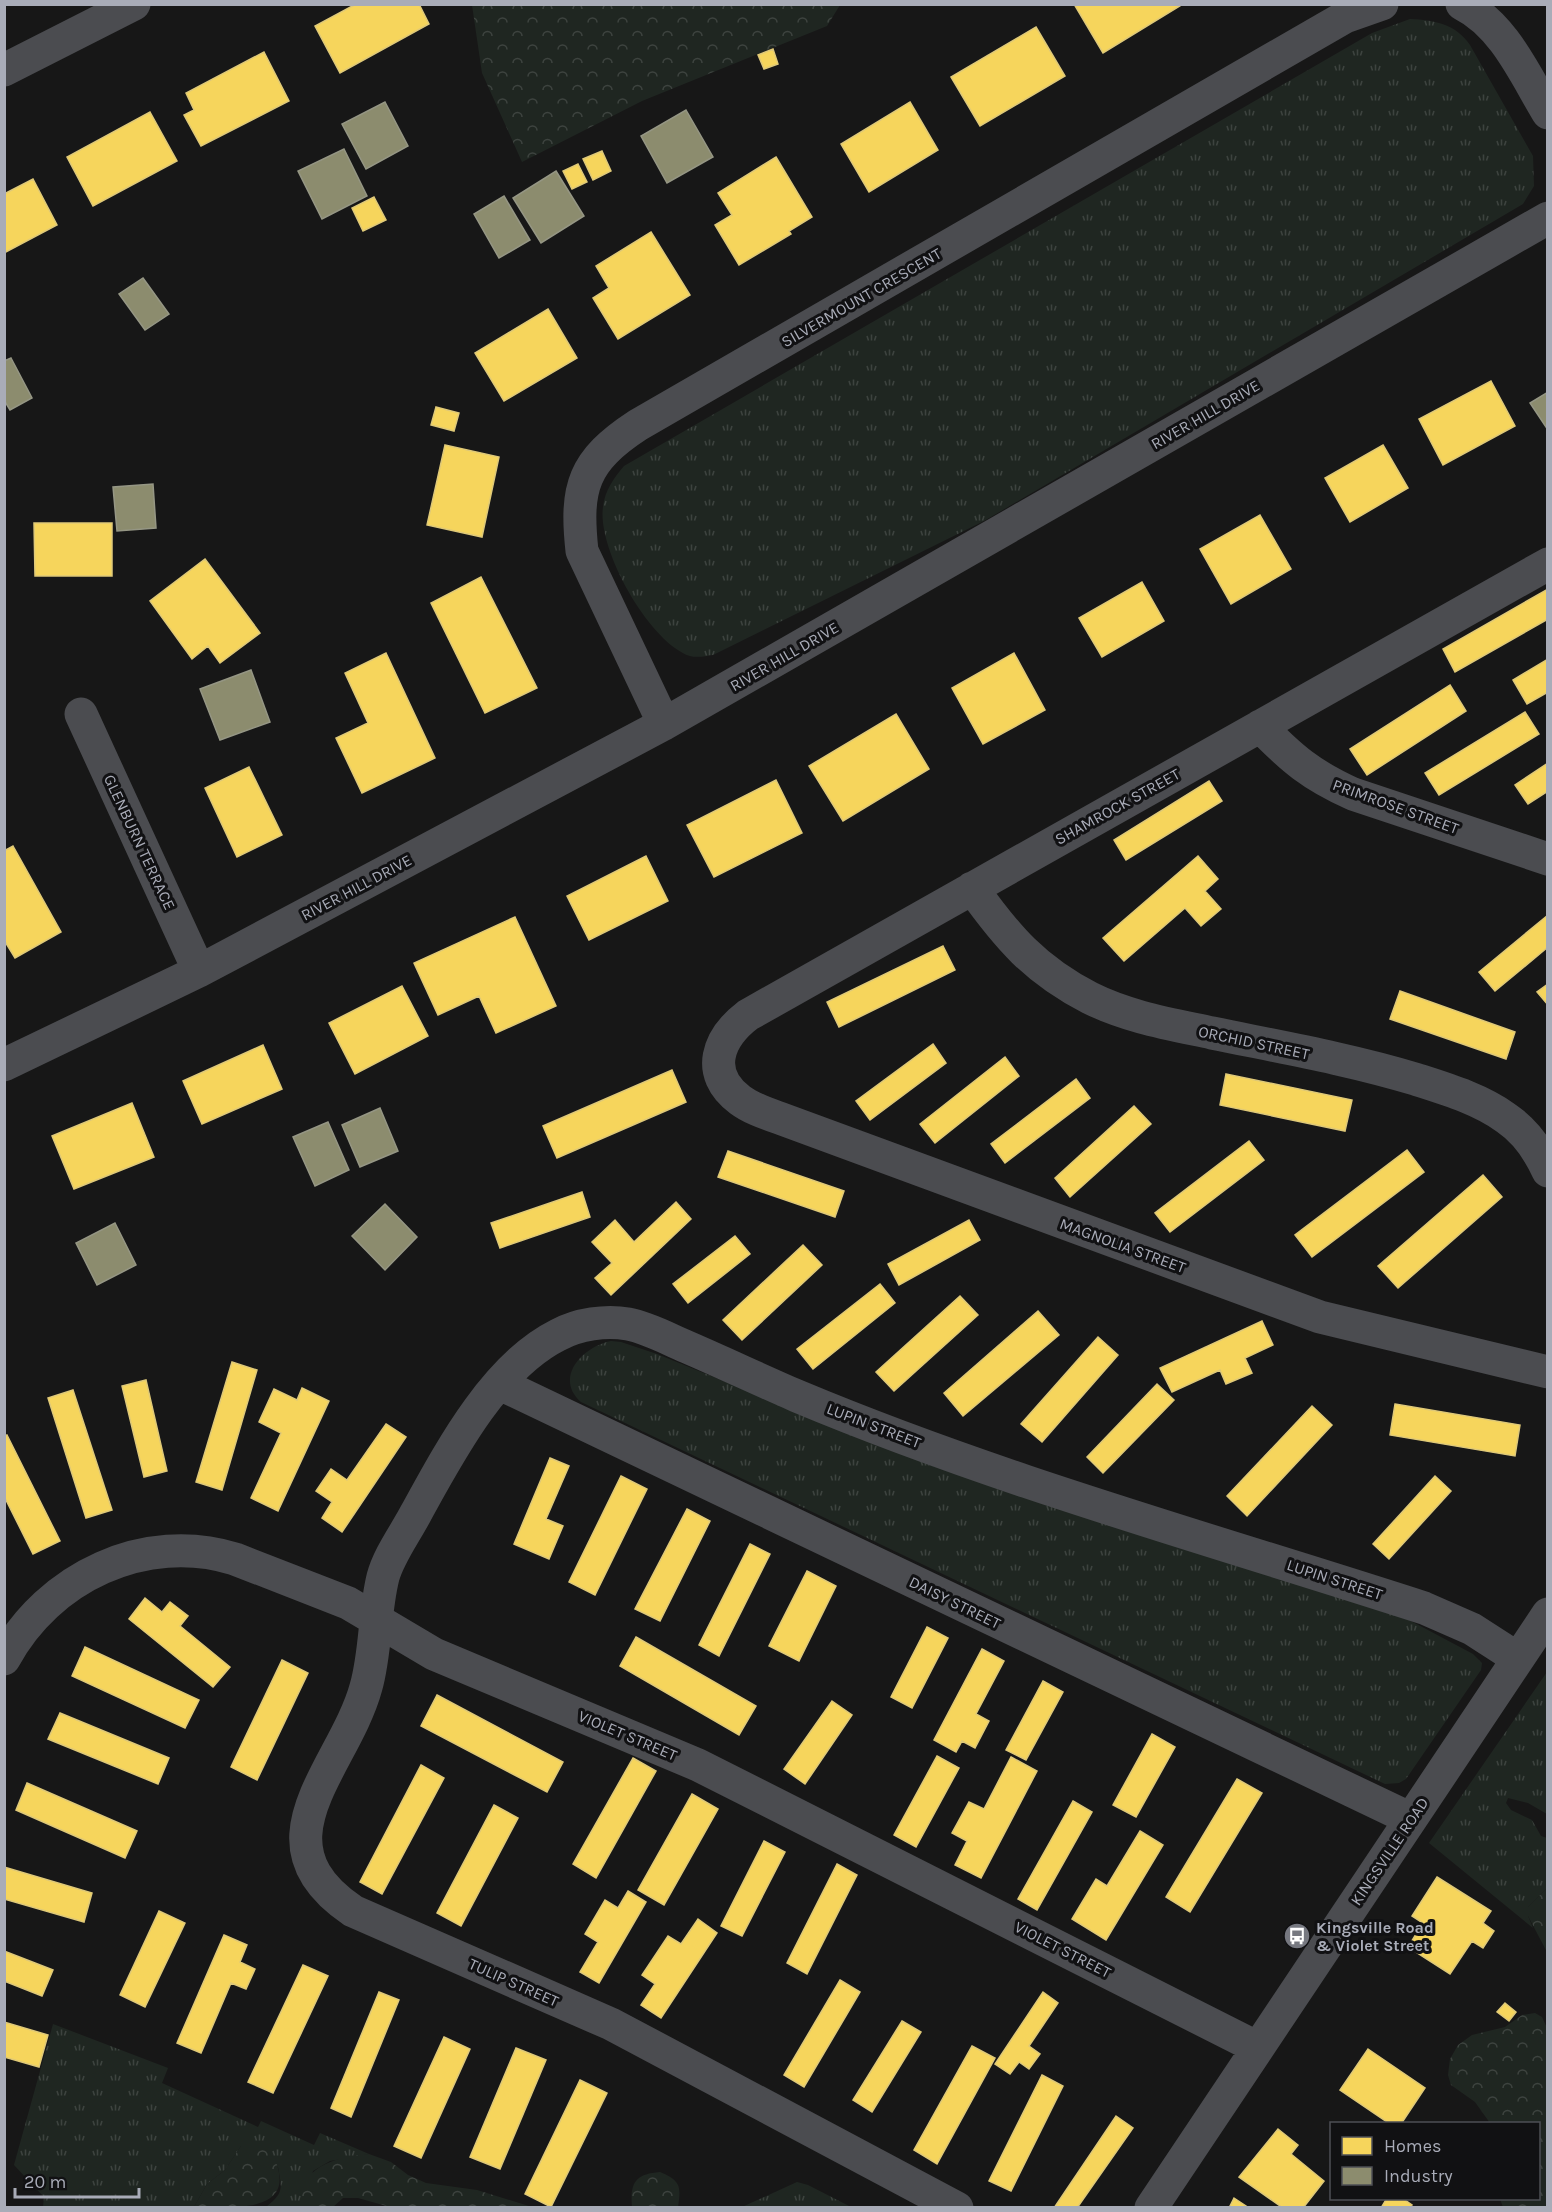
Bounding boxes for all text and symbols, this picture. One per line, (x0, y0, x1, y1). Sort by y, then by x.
street label: SILVERMOUNT CRESCENT (778, 244, 945, 351)
street label: RIVER HILL DRIVE (1147, 376, 1263, 453)
street label: RIVER HILL DRIVE (726, 618, 842, 695)
street label: SHAMROCK STREET (1051, 764, 1183, 849)
street label: GLENBURN TERRACE (100, 771, 179, 913)
street label: PRIMROSE STREET (1330, 775, 1461, 838)
street label: RIVER HILL DRIVE (298, 850, 415, 925)
street label: ORCHID STREET (1197, 1021, 1311, 1064)
street label: MAGNOLIA STREET (1057, 1214, 1188, 1277)
street label: LUPIN STREET (824, 1399, 924, 1452)
street label: LUPIN STREET (1285, 1555, 1385, 1604)
street label: DAISY STREET (906, 1572, 1004, 1633)
street label: VIOLET STREET (576, 1706, 680, 1765)
street label: KINGSVILLE ROAD (1346, 1794, 1433, 1909)
street label: VIOLET STREET (1011, 1917, 1114, 1982)
place label: Kingsville Road & Violet Street (1316, 1918, 1434, 1955)
bus stop icon: Kingsville Road & Violet Street (1282, 1921, 1312, 1951)
street label: TULIP STREET (466, 1954, 562, 2011)
legend (1330, 2122, 1540, 2200)
text: Homes (1384, 2135, 1441, 2157)
scale bar (15, 2161, 140, 2199)
text: Industry (1384, 2165, 1453, 2187)
text: 20 m (24, 2171, 66, 2193)

